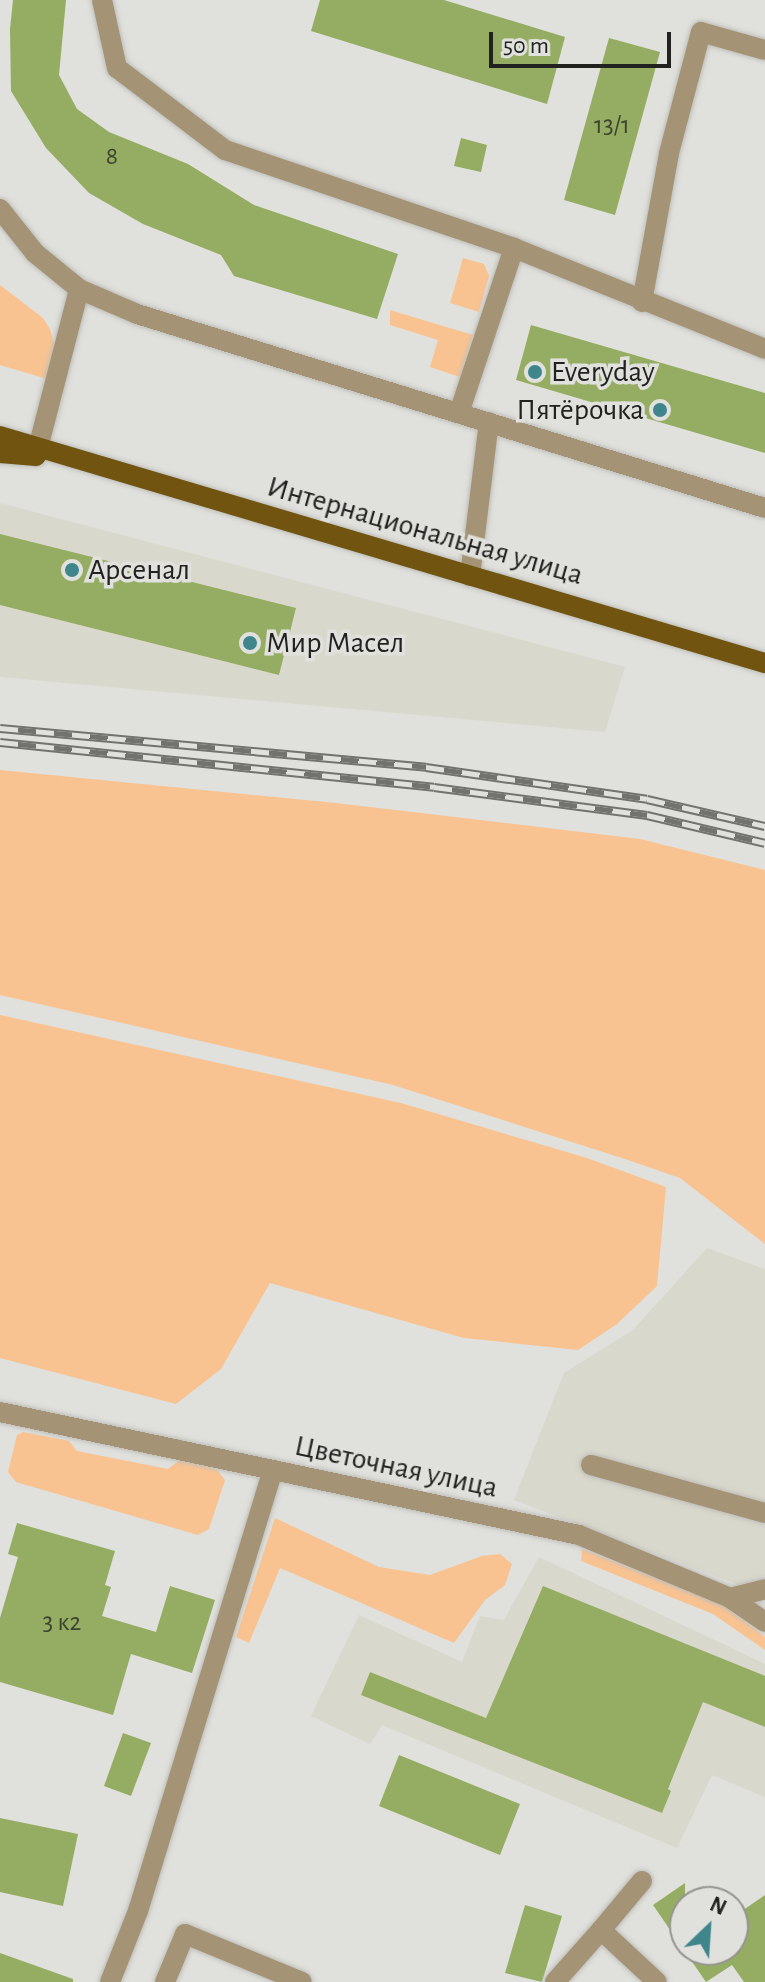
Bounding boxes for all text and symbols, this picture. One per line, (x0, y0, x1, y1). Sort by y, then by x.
scale bar (493, 16, 675, 66)
text: 50 m (503, 34, 549, 58)
house number: 13/1 (594, 110, 630, 142)
house number: 8 (106, 141, 118, 173)
place label: Everyday (551, 354, 655, 390)
marker: Everyday (526, 363, 544, 381)
place label: Пятёрочка (516, 392, 644, 428)
marker: Пятёрочка (651, 401, 669, 419)
street label: Интернациональная улица (263, 469, 587, 593)
place label: Арсенал (88, 552, 190, 588)
marker: Арсенал (63, 561, 81, 579)
place label: Мир Масел (266, 625, 404, 661)
marker: Мир Масел (241, 634, 259, 652)
street label: Цветочная улица (291, 1428, 501, 1506)
house number: 3 к2 (43, 1607, 81, 1639)
north arrow (669, 1886, 749, 1966)
text: N (707, 1893, 730, 1919)

